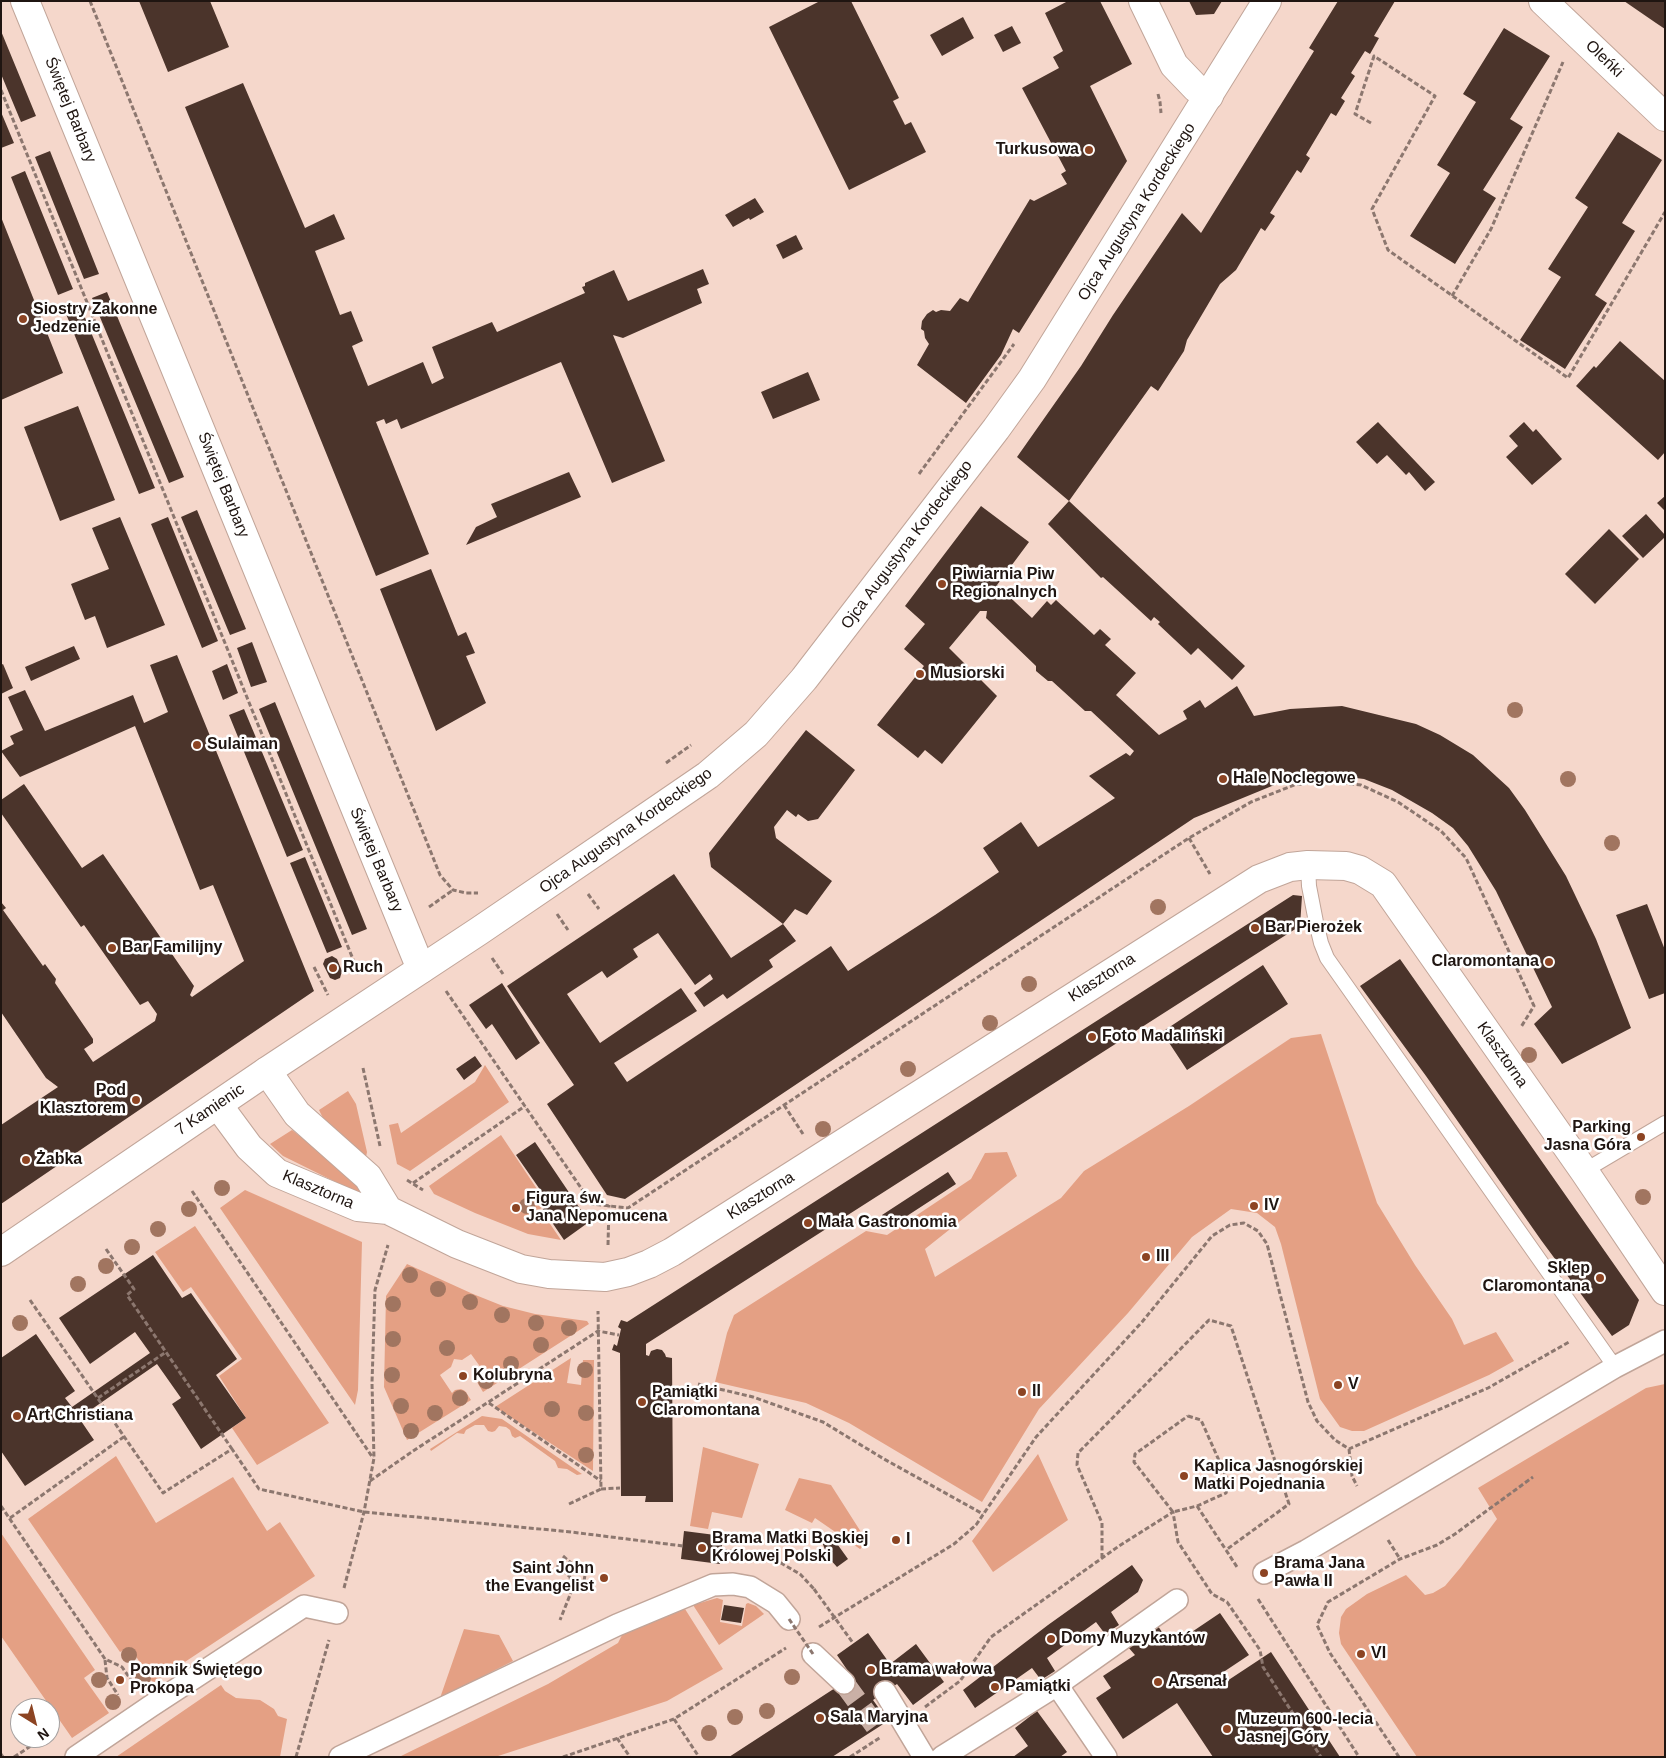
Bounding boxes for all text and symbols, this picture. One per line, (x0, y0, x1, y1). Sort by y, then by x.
street label: Oleńki (1581, 36, 1627, 82)
street label: Świętej Barbary (40, 54, 100, 166)
street label: Ojca Augustyna Kordeckiego (1074, 119, 1200, 305)
place label: Turkusowa (996, 140, 1079, 160)
marker: Turkusowa (1083, 144, 1095, 156)
place label: Siostry Zakonne Jedzenie (33, 300, 157, 338)
marker: Siostry Zakonne Jedzenie (17, 313, 29, 325)
street label: Świętej Barbary (193, 429, 253, 541)
street label: Ojca Augustyna Kordeckiego (837, 457, 977, 633)
place label: Piwiarnia Piw Regionalnych (952, 565, 1057, 603)
marker: Piwiarnia Piw Regionalnych (936, 578, 948, 590)
place label: Musiorski (930, 664, 1005, 684)
marker: Musiorski (914, 668, 926, 680)
place label: Sulaiman (207, 735, 278, 755)
marker: Sulaiman (191, 739, 203, 751)
street label: Ojca Augustyna Kordeckiego (536, 764, 716, 898)
place label: Hale Noclegowe (1233, 769, 1356, 789)
marker: Hale Noclegowe (1217, 773, 1229, 785)
street label: Świętej Barbary (345, 805, 407, 915)
place label: Bar Pierożek (1265, 918, 1362, 938)
marker: Bar Pierożek (1249, 922, 1261, 934)
place label: Bar Familijny (122, 938, 222, 958)
marker: Bar Familijny (106, 942, 118, 954)
street label: Klasztorna (1065, 949, 1139, 1007)
place label: Claromontana (1431, 952, 1539, 972)
marker: Claromontana (1543, 956, 1555, 968)
place label: Ruch (343, 958, 383, 978)
marker: Ruch (327, 962, 339, 974)
street label: Klasztorna (1472, 1019, 1532, 1091)
place label: Foto Madaliński (1102, 1027, 1223, 1047)
marker: Foto Madaliński (1086, 1031, 1098, 1043)
street label: 7 Kamienic (172, 1080, 248, 1140)
place label: Pod Klasztorem (40, 1081, 126, 1119)
marker: Pod Klasztorem (130, 1094, 142, 1106)
place label: Parking Jasna Góra (1544, 1118, 1631, 1156)
marker: Parking Jasna Góra (1635, 1131, 1647, 1143)
place label: Żabka (36, 1150, 82, 1170)
marker: Żabka (20, 1154, 32, 1166)
street label: Klasztorna (279, 1166, 357, 1214)
street label: Klasztorna (724, 1168, 798, 1224)
place label: Figura św. Jana Nepomucena (526, 1189, 667, 1227)
place label: IV (1264, 1196, 1279, 1216)
marker: IV (1248, 1200, 1260, 1212)
marker: Figura św. Jana Nepomucena (510, 1202, 522, 1214)
place label: Mała Gastronomia (818, 1213, 957, 1233)
marker: Mała Gastronomia (802, 1217, 814, 1229)
place label: III (1156, 1247, 1169, 1267)
marker: III (1140, 1251, 1152, 1263)
place label: Sklep Claromontana (1482, 1259, 1590, 1297)
marker: Sklep Claromontana (1594, 1272, 1606, 1284)
place label: Kolubryna (473, 1366, 552, 1386)
marker: Kolubryna (457, 1370, 469, 1382)
place label: V (1348, 1375, 1359, 1395)
marker: V (1332, 1379, 1344, 1391)
place label: II (1032, 1382, 1041, 1402)
place label: Pamiątki Claromontana (652, 1383, 760, 1421)
marker: II (1016, 1386, 1028, 1398)
marker: Pamiątki Claromontana (636, 1396, 648, 1408)
place label: Art Christiana (27, 1406, 133, 1426)
marker: Art Christiana (11, 1410, 23, 1422)
place label: Kaplica Jasnogórskiej Matki Pojednania (1194, 1457, 1363, 1495)
marker: Kaplica Jasnogórskiej Matki Pojednania (1178, 1470, 1190, 1482)
place label: Brama Matki Boskiej Królowej Polski (712, 1529, 869, 1567)
place label: I (906, 1530, 910, 1550)
marker: I (890, 1534, 902, 1546)
marker: Brama Matki Boskiej Królowej Polski (696, 1542, 708, 1554)
place label: Brama Jana Pawła II (1274, 1554, 1365, 1592)
place label: Saint John the Evangelist (486, 1559, 594, 1597)
marker: Brama Jana Pawła II (1258, 1567, 1270, 1579)
marker: Saint John the Evangelist (598, 1572, 610, 1584)
place label: Domy Muzykantów (1061, 1629, 1205, 1649)
marker: Domy Muzykantów (1045, 1633, 1057, 1645)
place label: VI (1371, 1644, 1386, 1664)
marker: VI (1355, 1648, 1367, 1660)
place label: Brama wałowa (881, 1660, 992, 1680)
place label: Pomnik Świętego Prokopa (130, 1661, 262, 1699)
marker: Brama wałowa (865, 1664, 877, 1676)
place label: Arsenał (1168, 1672, 1227, 1692)
marker: Pomnik Świętego Prokopa (114, 1674, 126, 1686)
marker: Arsenał (1152, 1676, 1164, 1688)
place label: Pamiątki (1005, 1677, 1071, 1697)
marker: Pamiątki (989, 1681, 1001, 1693)
north arrow (10, 1698, 60, 1748)
place label: Sala Maryjna (830, 1708, 928, 1728)
place label: Muzeum 600-lecia Jasnej Góry (1237, 1710, 1373, 1748)
marker: Sala Maryjna (814, 1712, 826, 1724)
marker: Muzeum 600-lecia Jasnej Góry (1221, 1723, 1233, 1735)
text: N (34, 1725, 52, 1744)

